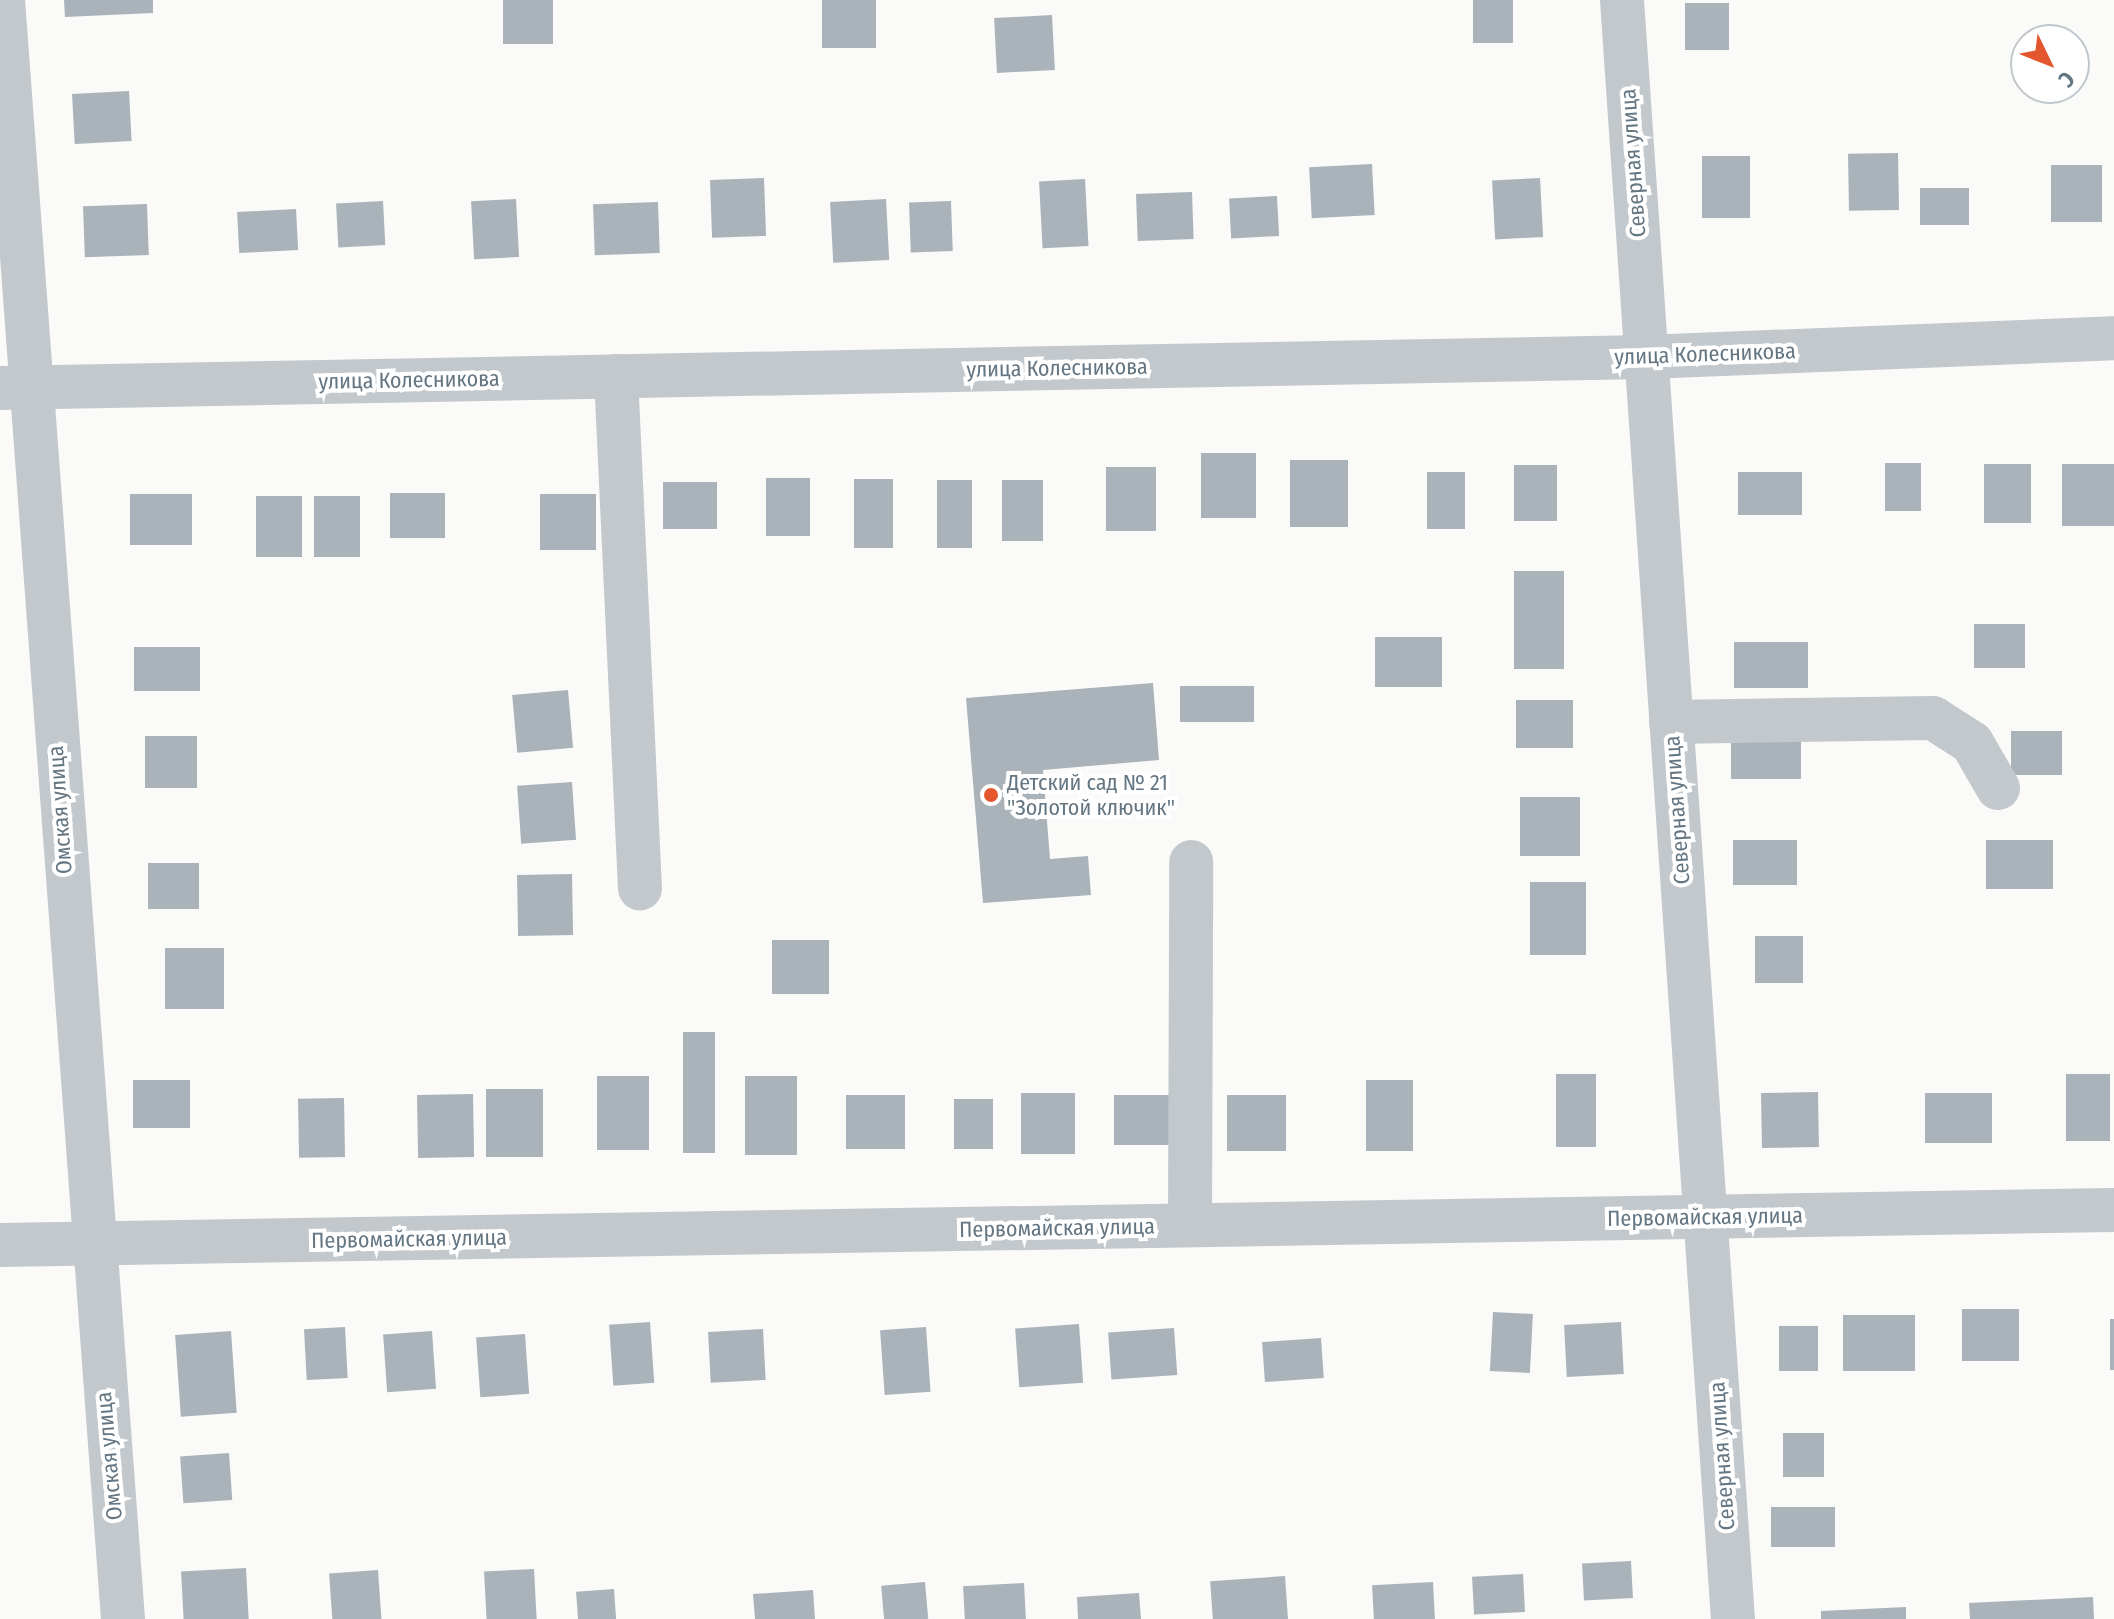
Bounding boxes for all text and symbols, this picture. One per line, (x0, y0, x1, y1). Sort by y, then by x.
north arrow (2010, 24, 2090, 104)
text: С (2053, 66, 2080, 93)
street label: Северная улица (1615, 88, 1651, 238)
street label: улица Колесникова (1614, 338, 1796, 370)
street label: улица Колесникова (966, 353, 1148, 383)
street label: улица Колесникова (318, 365, 500, 395)
street label: Северная улица (1659, 735, 1695, 885)
street label: Омская улица (42, 745, 78, 875)
place label: Детский сад № 21 "Золотой ключик" (1007, 769, 1175, 820)
marker: Детский сад № 21 "Золотой ключик" (982, 786, 1000, 804)
street label: Первомайская улица (1607, 1202, 1803, 1232)
street label: Первомайская улица (959, 1213, 1155, 1243)
street label: Первомайская улица (311, 1224, 507, 1254)
street label: Северная улица (1704, 1381, 1740, 1531)
street label: Омская улица (90, 1391, 128, 1521)

